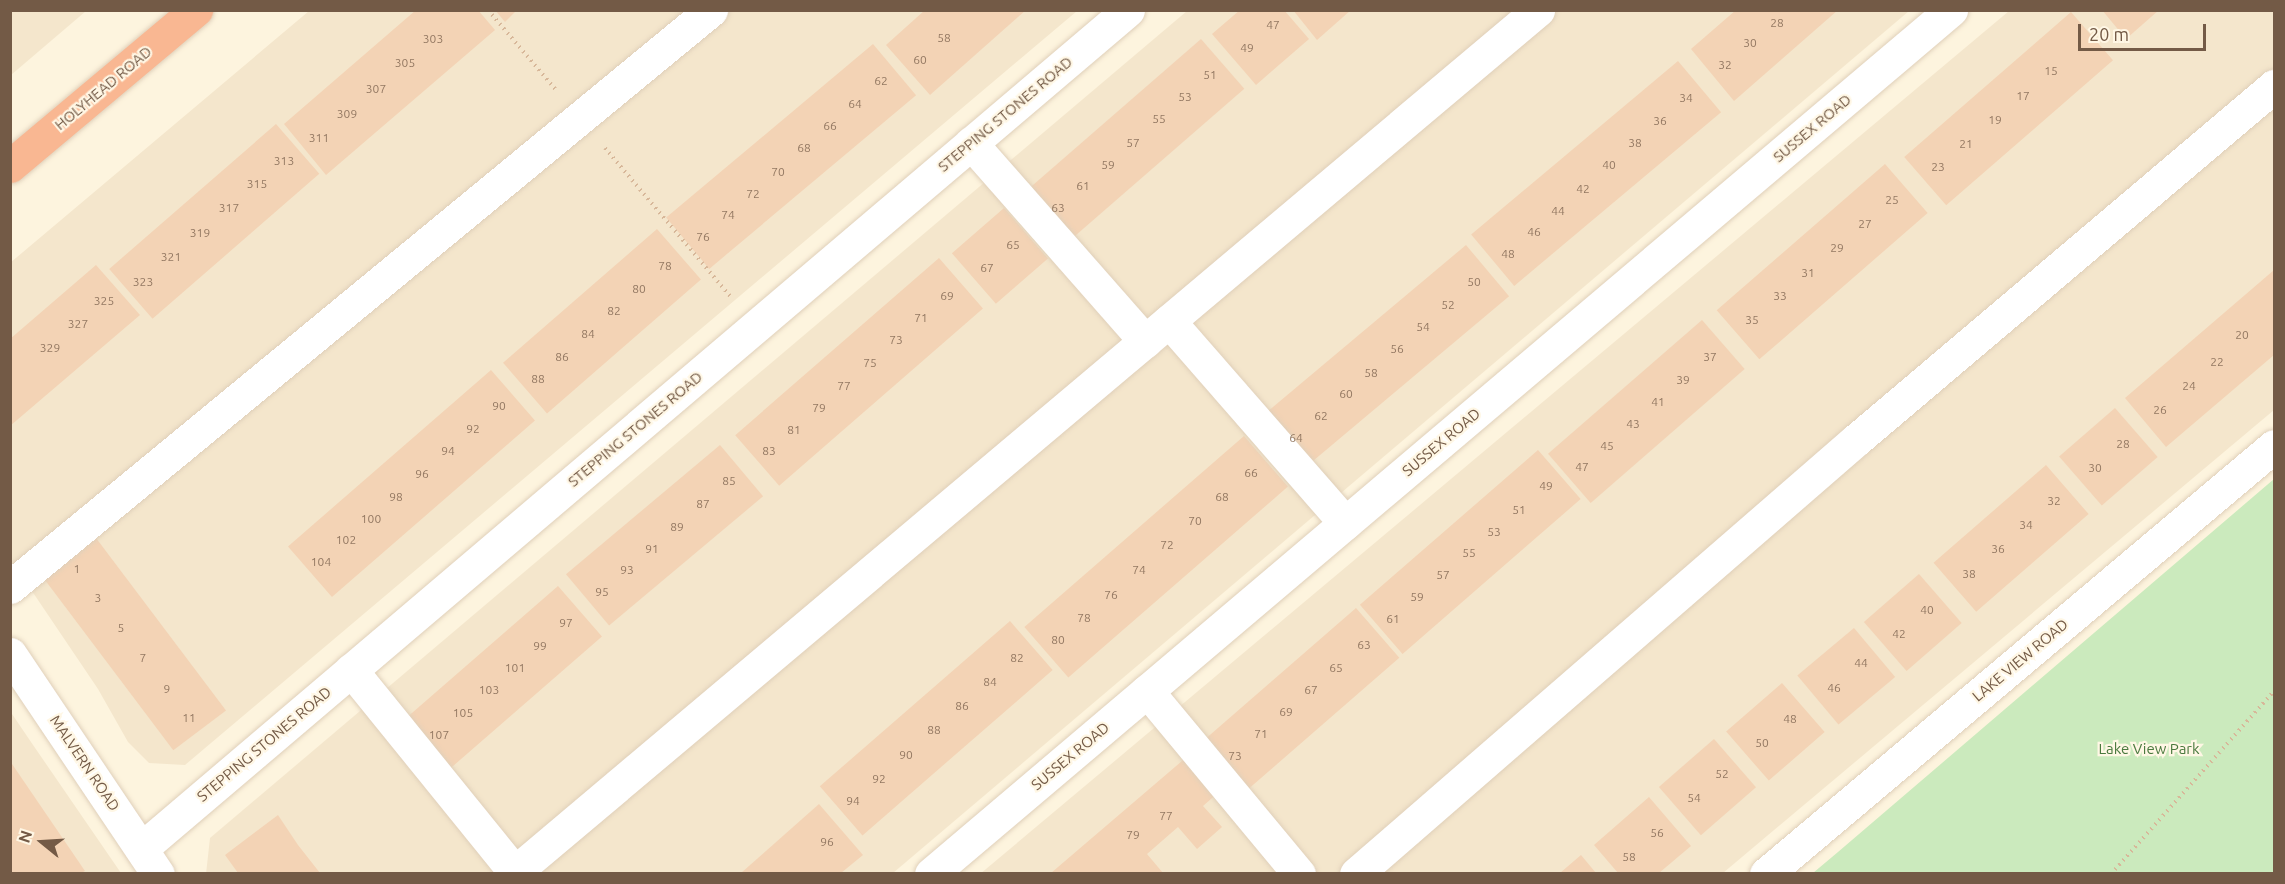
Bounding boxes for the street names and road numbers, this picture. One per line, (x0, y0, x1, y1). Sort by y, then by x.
street label: HOLYHEAD ROAD (51, 42, 155, 134)
street label: STEPPING STONES ROAD (934, 53, 1076, 175)
street label: SUSSEX ROAD (1769, 90, 1855, 166)
street label: STEPPING STONES ROAD (564, 368, 706, 490)
street label: SUSSEX ROAD (1398, 404, 1484, 480)
street label: LAKE VIEW ROAD (1969, 615, 2071, 705)
street label: STEPPING STONES ROAD (193, 683, 335, 805)
street label: MALVERN ROAD (46, 712, 124, 814)
street label: SUSSEX ROAD (1027, 718, 1113, 794)

